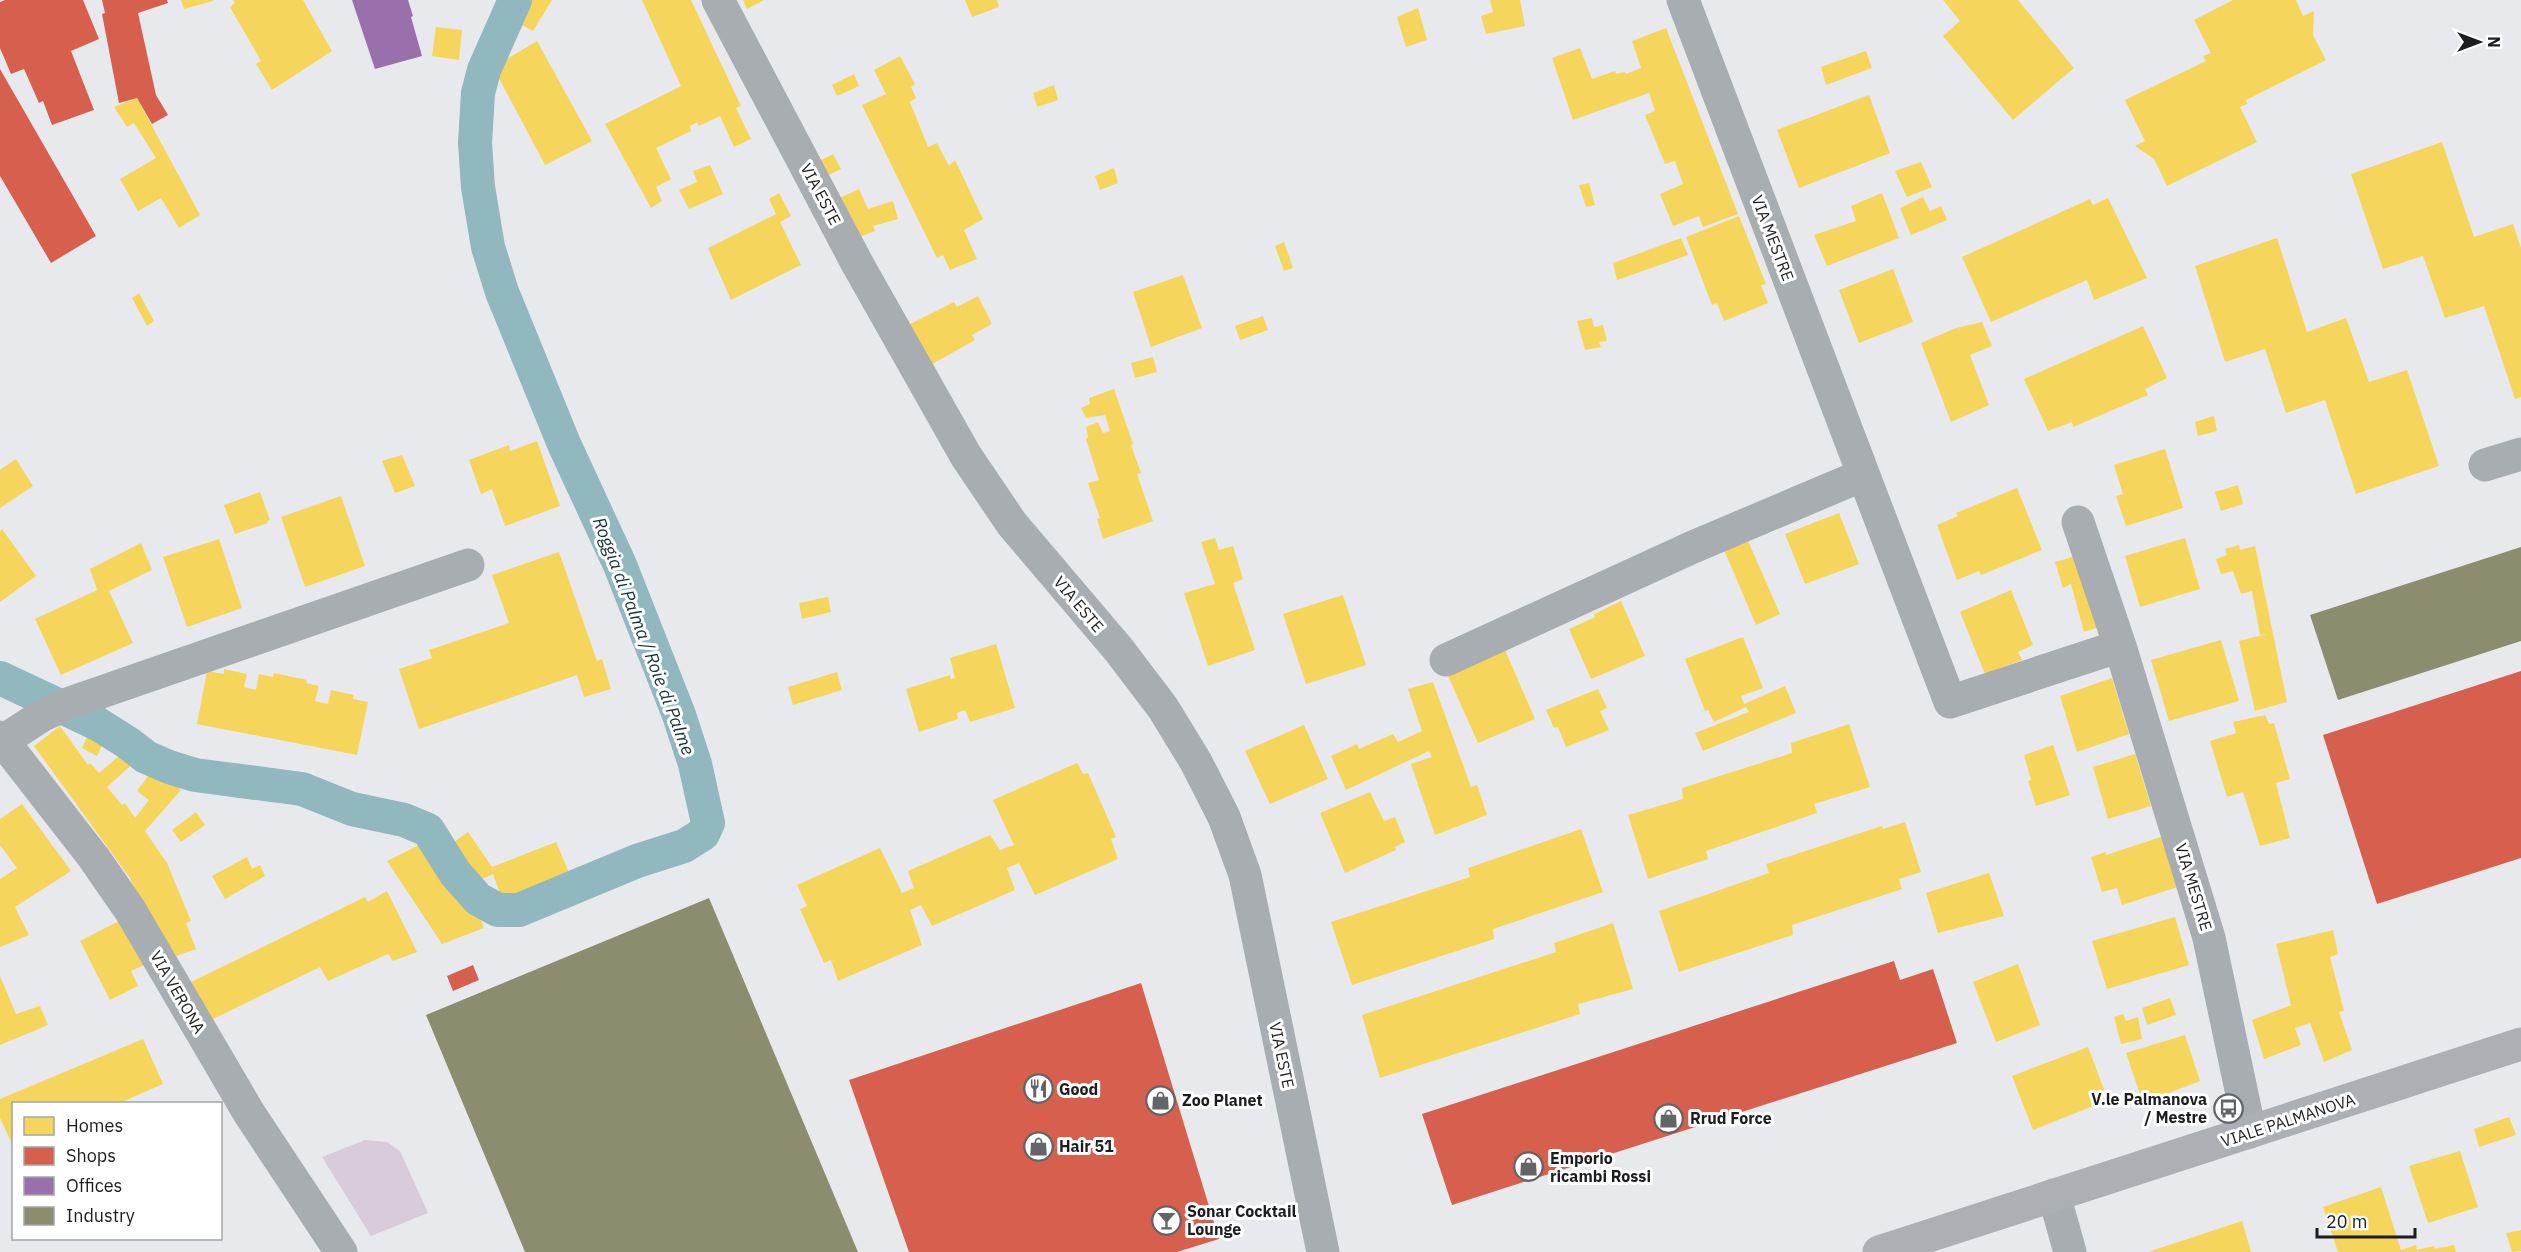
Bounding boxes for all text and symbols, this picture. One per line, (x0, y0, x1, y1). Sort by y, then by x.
north arrow (2449, 12, 2509, 72)
text: N (2484, 36, 2504, 48)
street label: VIA ESTE (796, 160, 846, 228)
street label: VIA MESTRE (1747, 192, 1799, 284)
water label: Roggia di Palma / Roie di Palme (588, 514, 700, 758)
street label: VIA ESTE (1050, 572, 1108, 636)
street label: VIA MESTRE (2171, 841, 2217, 933)
street label: VIA VERONA (146, 947, 210, 1037)
street label: VIA ESTE (1265, 1020, 1299, 1090)
restaurant icon: Good (1022, 1073, 1054, 1105)
place label: Good (1059, 1079, 1098, 1099)
shop icon: Zoo Planet (1145, 1084, 1177, 1116)
place label: V.le Palmanova / Mestre (2091, 1089, 2207, 1127)
street label: VIALE PALMANOVA (2218, 1089, 2358, 1151)
place label: Zoo Planet (1182, 1090, 1263, 1110)
bus stop icon: V.le Palmanova / Mestre (2212, 1092, 2244, 1124)
legend (12, 1102, 222, 1240)
shop icon: Rrud Force (1653, 1102, 1685, 1134)
place label: Rrud Force (1690, 1108, 1772, 1128)
text: Homes (66, 1114, 123, 1137)
shop icon: Hair 51 (1022, 1130, 1054, 1162)
place label: Hair 51 (1059, 1136, 1114, 1156)
text: Shops (66, 1144, 116, 1167)
place label: Emporio ricambi Rossi (1550, 1148, 1651, 1186)
shop icon: Emporio ricambi Rossi (1513, 1151, 1545, 1183)
text: Offices (66, 1174, 122, 1197)
place label: Sonar Cocktail Lounge (1187, 1201, 1296, 1239)
scale bar (2317, 1201, 2414, 1239)
text: Industry (66, 1204, 135, 1227)
bar icon: Sonar Cocktail Lounge (1150, 1204, 1182, 1236)
text: 20 m (2326, 1210, 2368, 1233)

